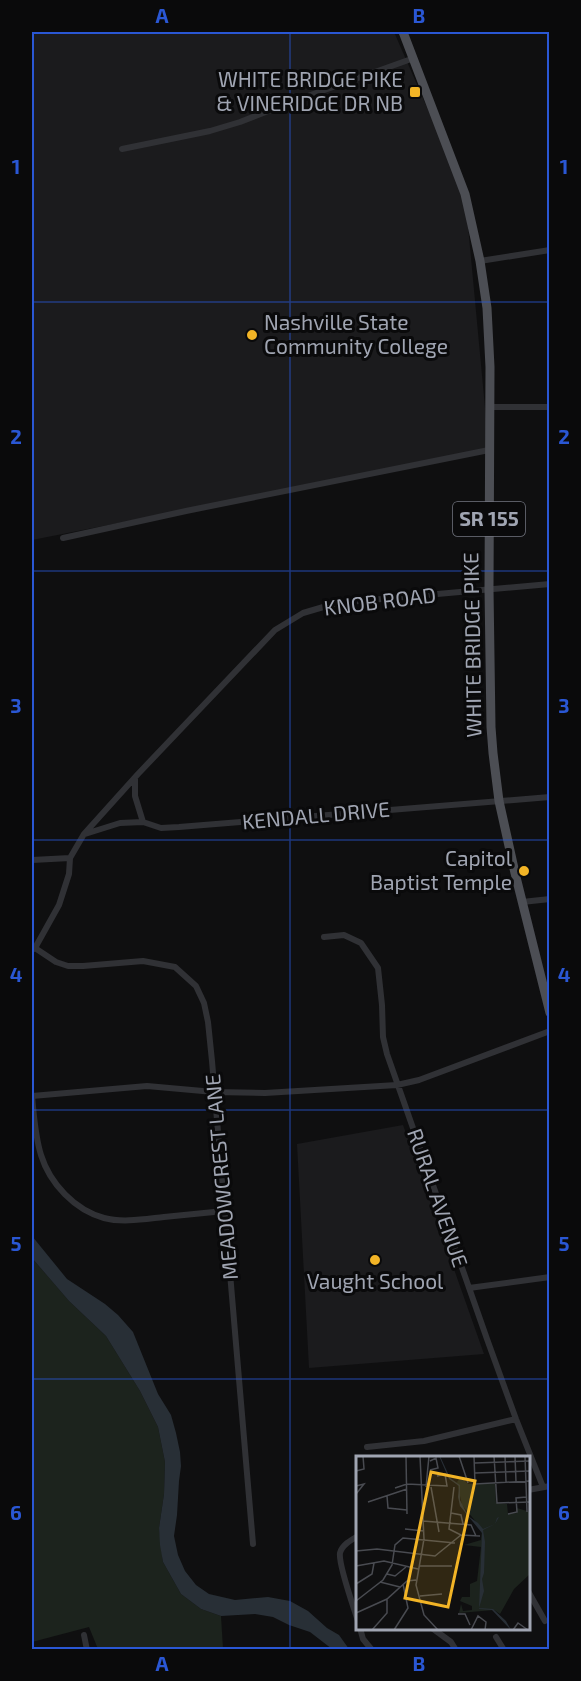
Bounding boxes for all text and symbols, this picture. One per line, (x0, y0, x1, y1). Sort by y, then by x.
text: A (155, 3, 169, 27)
text: B (413, 3, 425, 27)
place label: WHITE BRIDGE PIKE & VINERIDGE DR NB (216, 66, 403, 115)
marker: WHITE BRIDGE PIKE & VINERIDGE DR NB (408, 85, 422, 99)
text: 1 (12, 154, 20, 178)
text: 1 (560, 154, 568, 178)
place label: Nashville State Community College (264, 309, 448, 358)
marker: Nashville State Community College (245, 328, 259, 342)
text: 2 (10, 424, 22, 448)
text: 2 (558, 424, 570, 448)
road number: SR 155 (453, 502, 525, 536)
street label: WHITE BRIDGE PIKE (457, 552, 486, 738)
street label: KNOB ROAD (322, 581, 437, 620)
text: 3 (10, 693, 22, 717)
text: 3 (558, 693, 570, 717)
street label: KENDALL DRIVE (241, 796, 391, 833)
place label: Capitol Baptist Temple (370, 845, 513, 894)
marker: Capitol Baptist Temple (517, 864, 531, 878)
text: 4 (10, 962, 23, 986)
text: 4 (558, 962, 571, 986)
street label: MEADOWCREST LANE (199, 1073, 242, 1281)
street label: RURAL AVENUE (403, 1125, 474, 1270)
text: 5 (10, 1231, 22, 1255)
text: 5 (558, 1231, 570, 1255)
marker: Vaught School (368, 1253, 382, 1267)
place label: Vaught School (307, 1268, 444, 1293)
inset map (356, 1456, 530, 1630)
text: 6 (10, 1500, 22, 1524)
text: 6 (558, 1500, 570, 1524)
text: A (155, 1651, 169, 1675)
text: B (413, 1651, 425, 1675)

